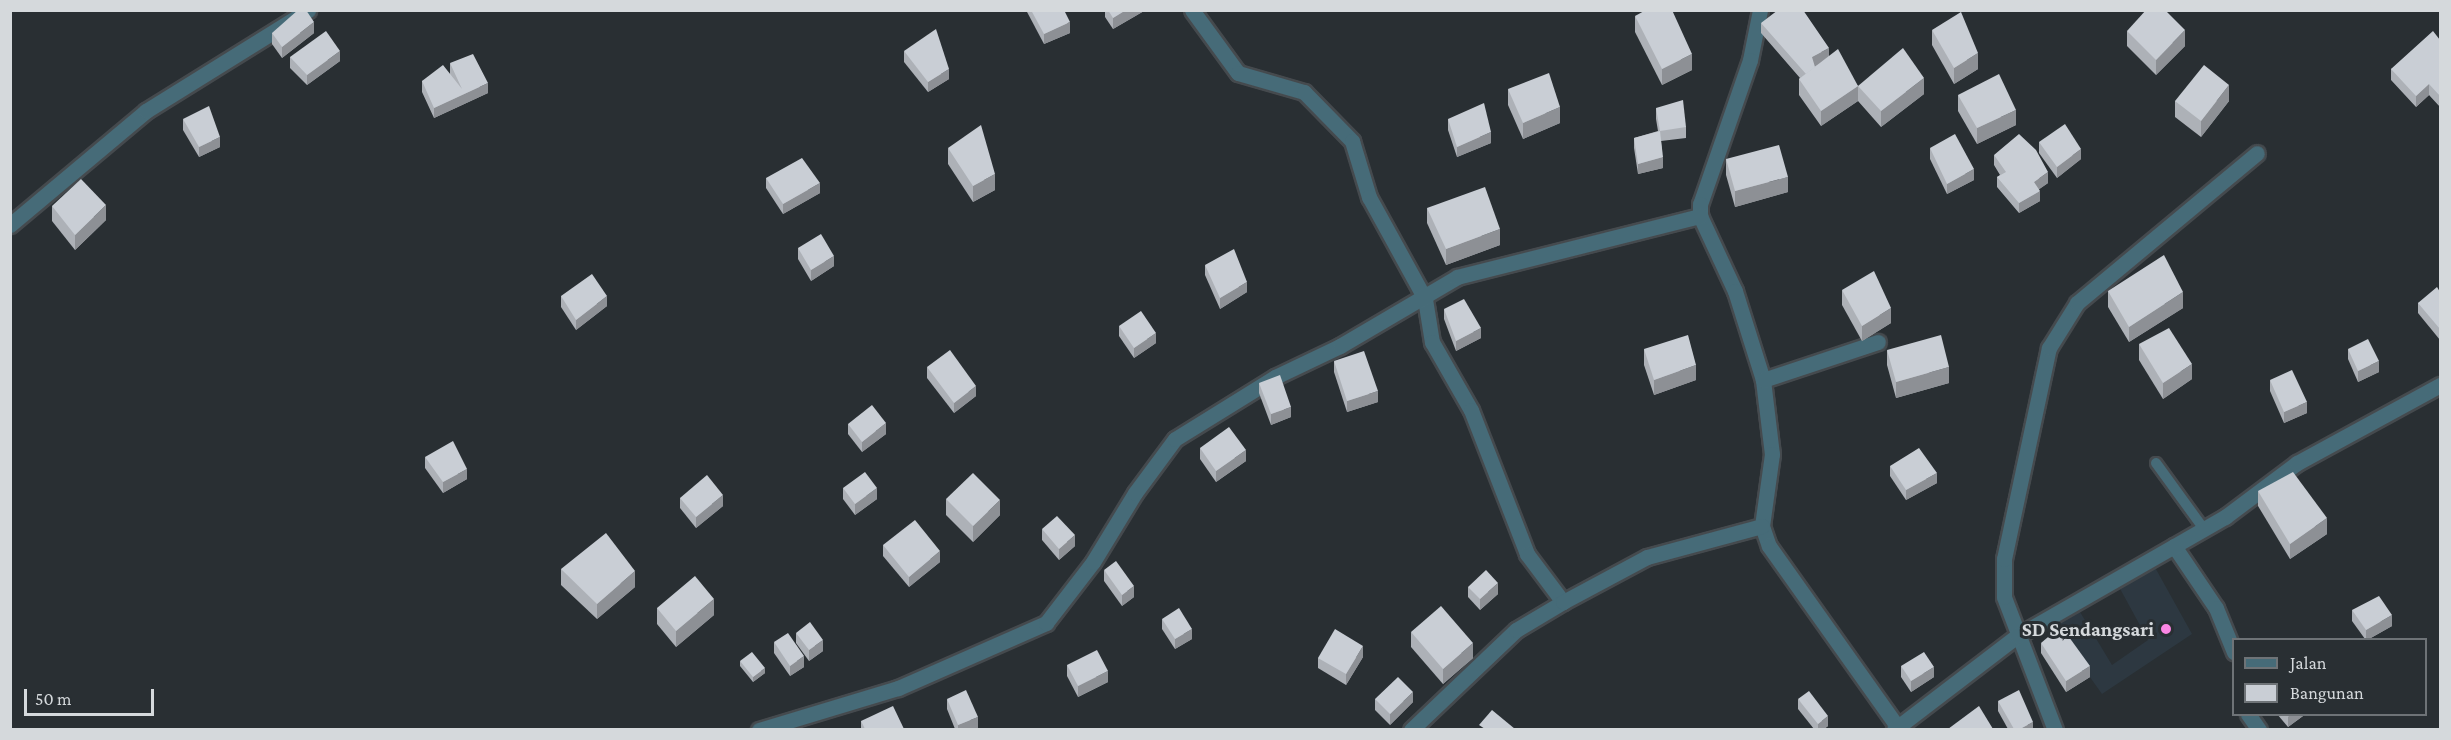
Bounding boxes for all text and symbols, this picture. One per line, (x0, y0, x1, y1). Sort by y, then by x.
place label: SD Sendangsari (2022, 617, 2154, 641)
marker: SD Sendangsari (2159, 622, 2173, 636)
legend (2232, 638, 2427, 716)
text: Jalan (2290, 653, 2326, 673)
scale bar (27, 677, 158, 715)
text: Bangunan (2290, 683, 2364, 703)
text: 50 m (35, 689, 72, 709)

